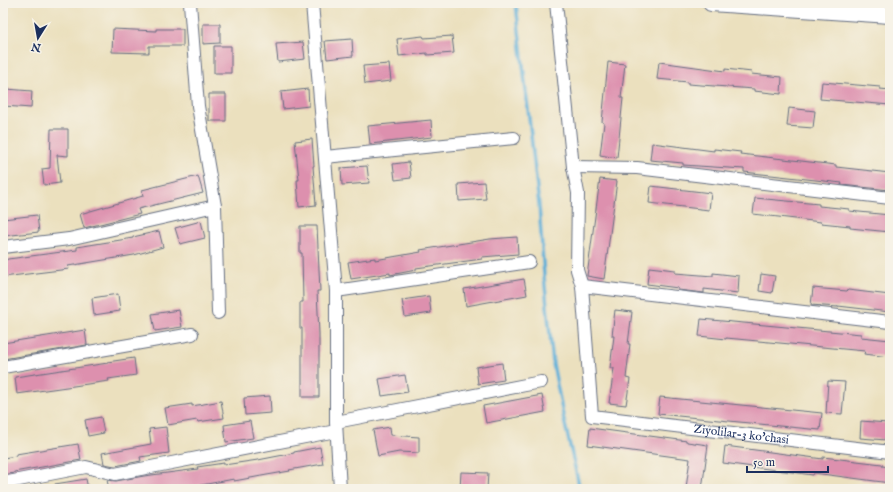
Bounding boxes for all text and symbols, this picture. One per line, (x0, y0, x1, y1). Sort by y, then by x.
north arrow (18, 18, 58, 58)
text: N (30, 39, 43, 55)
street label: Ziyolilar-3 ko'chasi (693, 421, 790, 447)
scale bar (747, 448, 828, 474)
text: 50 m (753, 455, 775, 470)

